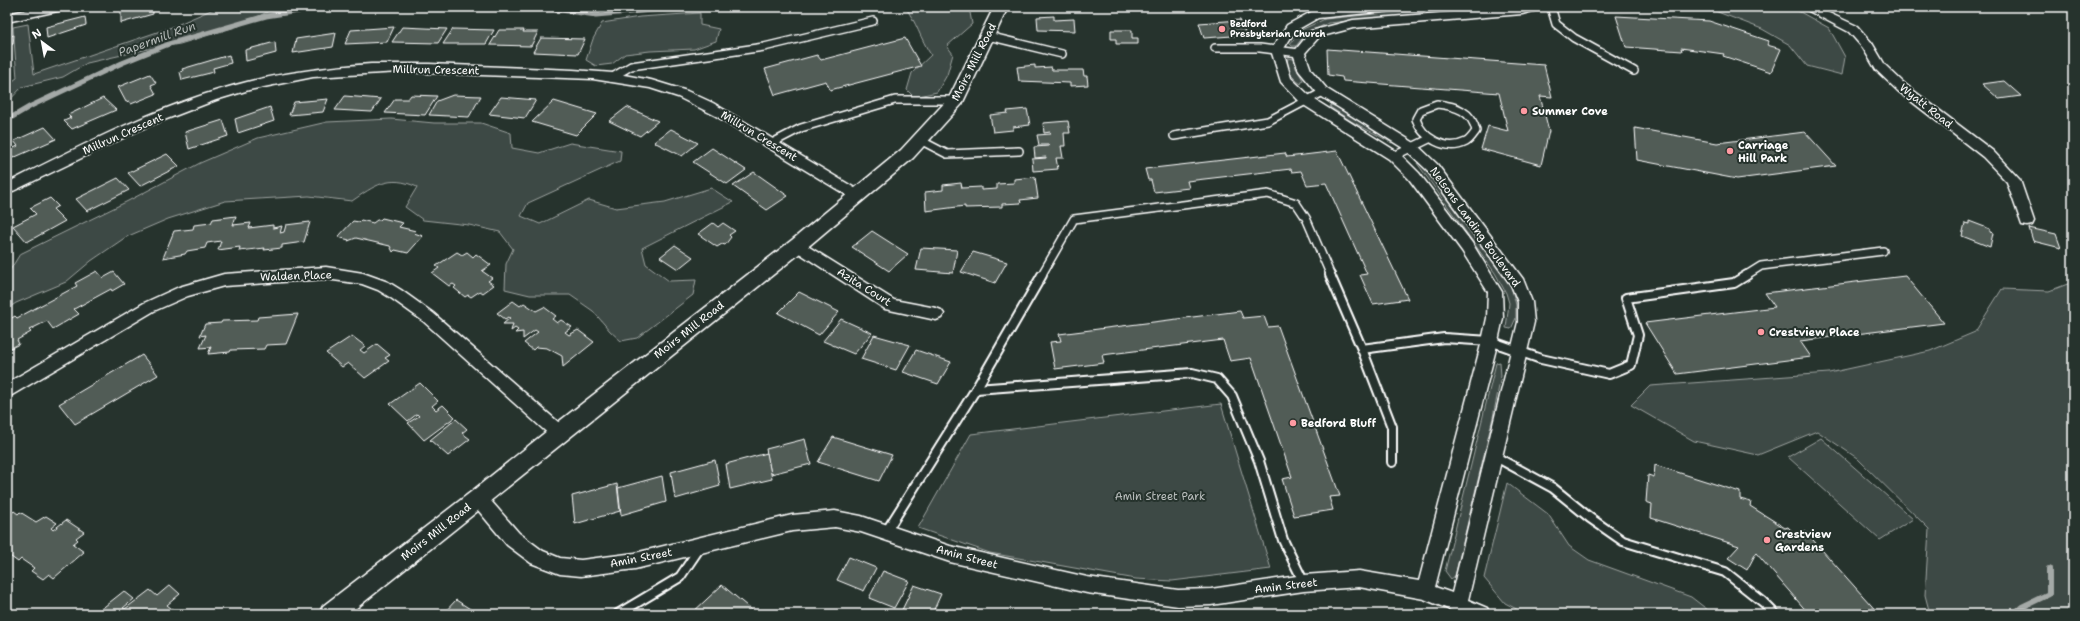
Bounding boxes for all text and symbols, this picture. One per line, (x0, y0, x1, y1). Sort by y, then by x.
water label: Papermill Run (116, 18, 198, 60)
place label: Bedford Presbyterian Church (1230, 18, 1326, 40)
street label: Moirs Mill Road (948, 21, 1000, 103)
north arrow (22, 22, 62, 62)
marker: Bedford Presbyterian Church (1217, 24, 1227, 34)
text: N (29, 25, 45, 43)
street label: Millrun Crescent (392, 62, 480, 78)
street label: Wyatt Road (1896, 80, 1956, 132)
place label: Summer Cove (1532, 104, 1608, 119)
marker: Summer Cove (1519, 106, 1529, 116)
street label: Millrun Crescent (718, 107, 800, 165)
street label: Millrun Crescent (80, 109, 166, 159)
place label: Carriage Hill Park (1738, 138, 1789, 166)
marker: Carriage Hill Park (1725, 146, 1735, 156)
street label: Nelsons Landing Boulevard (1426, 164, 1524, 290)
street label: Azita Court (834, 264, 894, 310)
street label: Walden Place (260, 267, 332, 285)
street label: Moirs Mill Road (651, 298, 727, 362)
place label: Crestview Place (1769, 325, 1860, 340)
marker: Crestview Place (1756, 327, 1766, 337)
place label: Bedford Bluff (1301, 416, 1376, 431)
marker: Bedford Bluff (1288, 418, 1298, 428)
park label: Amin Street Park (1115, 489, 1205, 504)
street label: Moirs Mill Road (398, 500, 474, 564)
place label: Crestview Gardens (1775, 527, 1831, 555)
marker: Crestview Gardens (1762, 535, 1772, 545)
street label: Amin Street (935, 542, 1000, 572)
street label: Amin Street (609, 545, 674, 571)
street label: Amin Street (1254, 575, 1318, 597)

